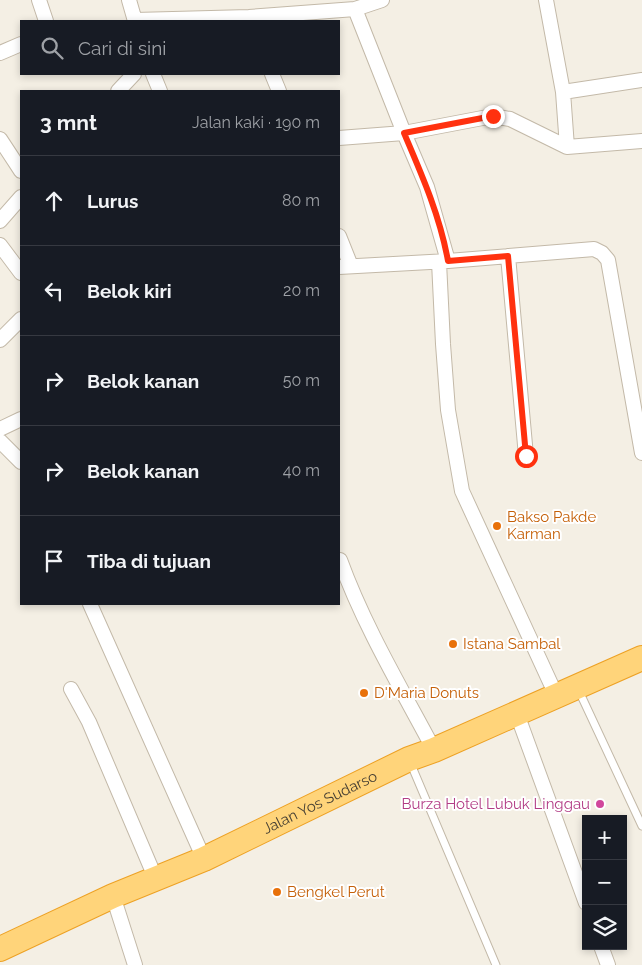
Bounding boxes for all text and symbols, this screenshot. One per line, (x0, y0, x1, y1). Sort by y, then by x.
search box (20, 20, 340, 75)
icon: search (38, 34, 66, 62)
text: Cari di sini (78, 37, 166, 59)
route end (482, 105, 505, 128)
text: 3 mnt (40, 110, 97, 135)
text: Jalan kaki · 190 m (192, 113, 320, 132)
icon: ahead (40, 187, 68, 215)
text: Lurus (87, 190, 138, 212)
text: 80 m (282, 191, 320, 210)
icon: left (40, 277, 68, 305)
text: Belok kiri (87, 280, 172, 302)
text: 20 m (283, 281, 320, 300)
icon: right (40, 367, 68, 395)
text: Belok kanan (87, 370, 199, 392)
text: 50 m (283, 371, 320, 390)
route start (515, 445, 538, 468)
icon: right (40, 457, 68, 485)
text: Belok kanan (87, 460, 199, 482)
text: 40 m (283, 461, 320, 480)
place label: Bakso Pakde Karman (507, 508, 596, 543)
marker: Bakso Pakde Karman (491, 520, 503, 532)
icon: arrive (40, 547, 68, 575)
text: Tiba di tujuan (87, 550, 211, 572)
place label: Istana Sambal (463, 635, 561, 653)
marker: Istana Sambal (447, 638, 459, 650)
place label: D'Maria Donuts (374, 684, 479, 702)
marker: D'Maria Donuts (358, 687, 370, 699)
street label: Jalan Yos Sudarso (260, 767, 380, 838)
place label: Burza Hotel Lubuk Linggau (402, 795, 590, 813)
marker: Burza Hotel Lubuk Linggau (594, 798, 606, 810)
map controls (582, 815, 627, 950)
button: + (582, 815, 627, 860)
button: − (582, 860, 627, 905)
place label: Bengkel Perut (287, 883, 385, 901)
marker: Bengkel Perut (271, 886, 283, 898)
button: layers (582, 905, 627, 950)

